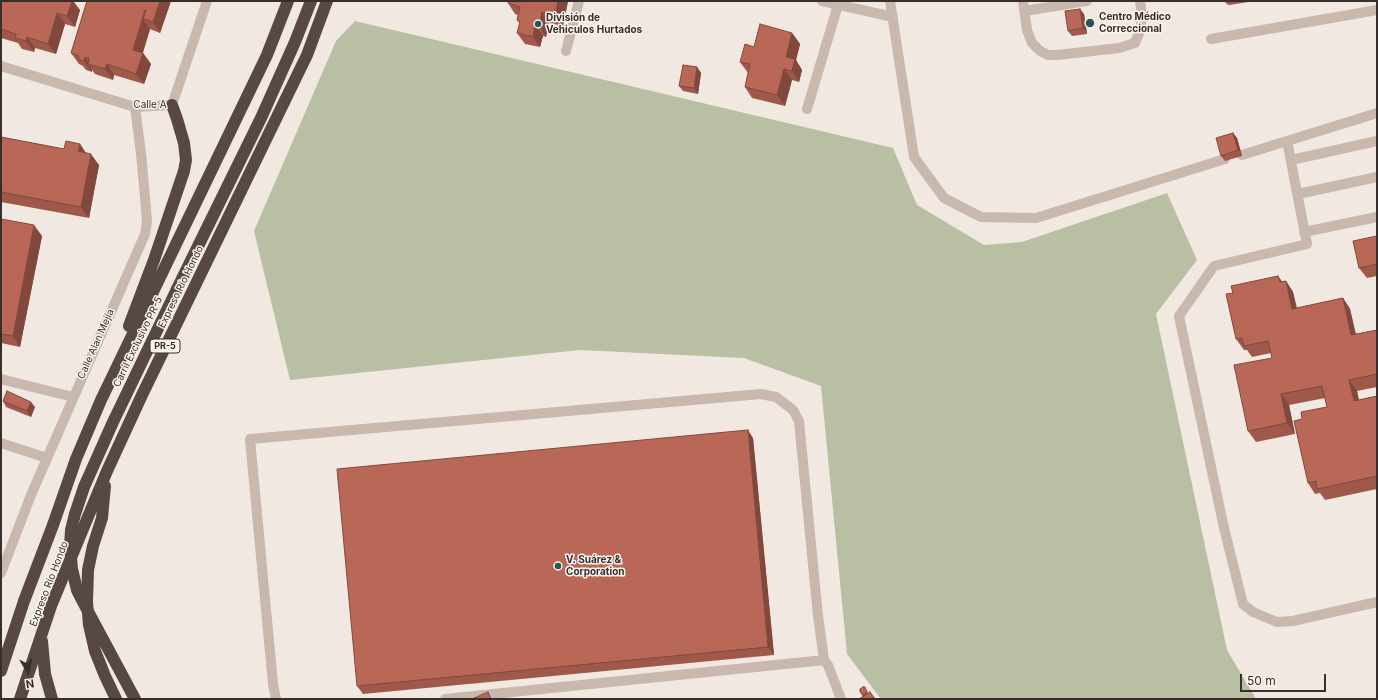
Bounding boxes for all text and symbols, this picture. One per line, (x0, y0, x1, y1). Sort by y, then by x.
place label: Centro Médico Correccional (1099, 11, 1171, 34)
place label: División de Vehiculos Hurtados (546, 12, 642, 36)
marker: Centro Médico Correccional (1084, 17, 1096, 29)
marker: División de Vehiculos Hurtados (533, 19, 543, 29)
street label: Calle A (133, 99, 167, 111)
street label: Expreso Río Hondo (156, 244, 206, 330)
street label: Carril Exclusivo PR-5 (111, 295, 165, 389)
street label: Calle Alan Mejía (75, 307, 117, 381)
road number: PR-5 (150, 339, 180, 353)
street label: Expreso Río Hondo (27, 540, 71, 628)
place label: V. Suárez & Corporation (566, 554, 625, 578)
marker: V. Suárez & Corporation (553, 561, 563, 571)
north arrow (8, 652, 48, 692)
scale bar (1242, 666, 1328, 692)
text: 50 m (1247, 673, 1276, 688)
text: N (25, 676, 35, 691)

